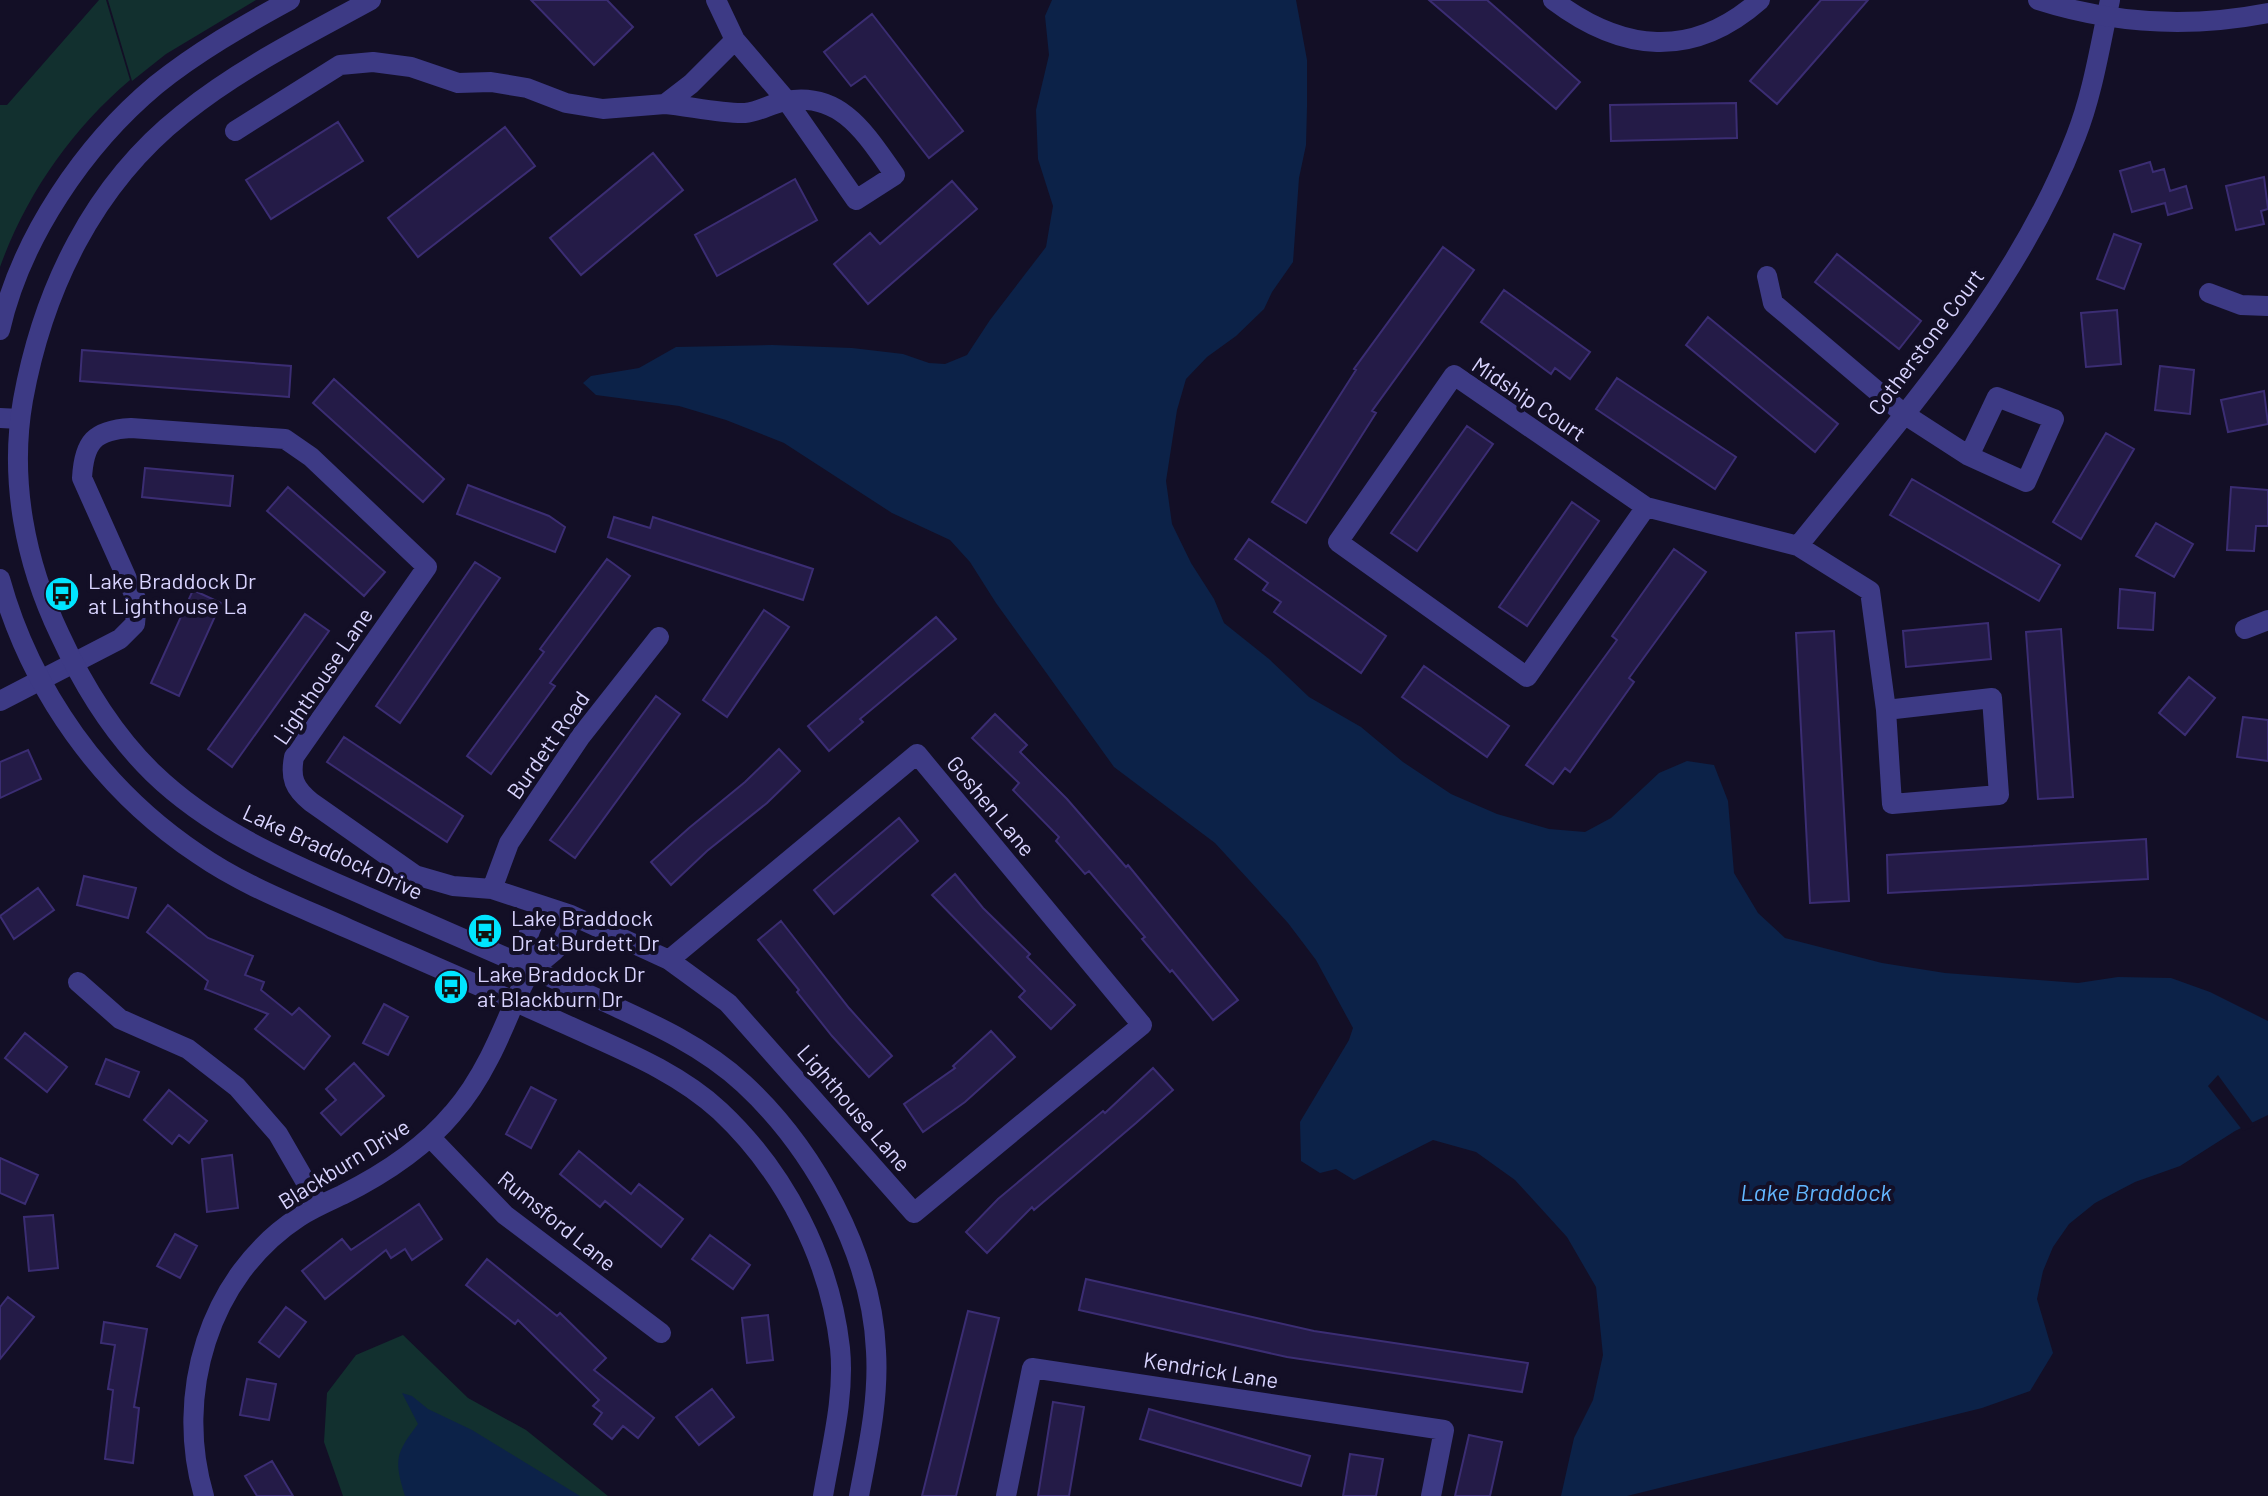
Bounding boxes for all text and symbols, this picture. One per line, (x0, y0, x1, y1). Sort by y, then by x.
street label: Cotherstone Court (1862, 263, 1989, 420)
street label: Midship Court (1468, 351, 1591, 446)
place label: Lake Braddock Dr at Lighthouse La (88, 567, 256, 618)
bus stop icon: Lake Braddock Dr at Lighthouse La (43, 575, 81, 613)
street label: Lighthouse Lane (267, 602, 377, 749)
street label: Burdett Road (500, 685, 594, 803)
street label: Goshen Lane (942, 750, 1041, 861)
street label: Lake Braddock Drive (239, 798, 427, 904)
place label: Lake Braddock Dr at Burdett Dr (511, 904, 659, 955)
bus stop icon: Lake Braddock Dr at Burdett Dr (466, 912, 504, 950)
place label: Lake Braddock Dr at Blackburn Dr (477, 960, 645, 1011)
bus stop icon: Lake Braddock Dr at Blackburn Dr (432, 968, 470, 1006)
street label: Lighthouse Lane (793, 1039, 917, 1176)
street label: Blackburn Drive (273, 1112, 414, 1214)
street label: Rumsford Lane (493, 1165, 622, 1276)
water label: Lake Braddock (1740, 1177, 1892, 1206)
street label: Kendrick Lane (1142, 1346, 1280, 1393)

